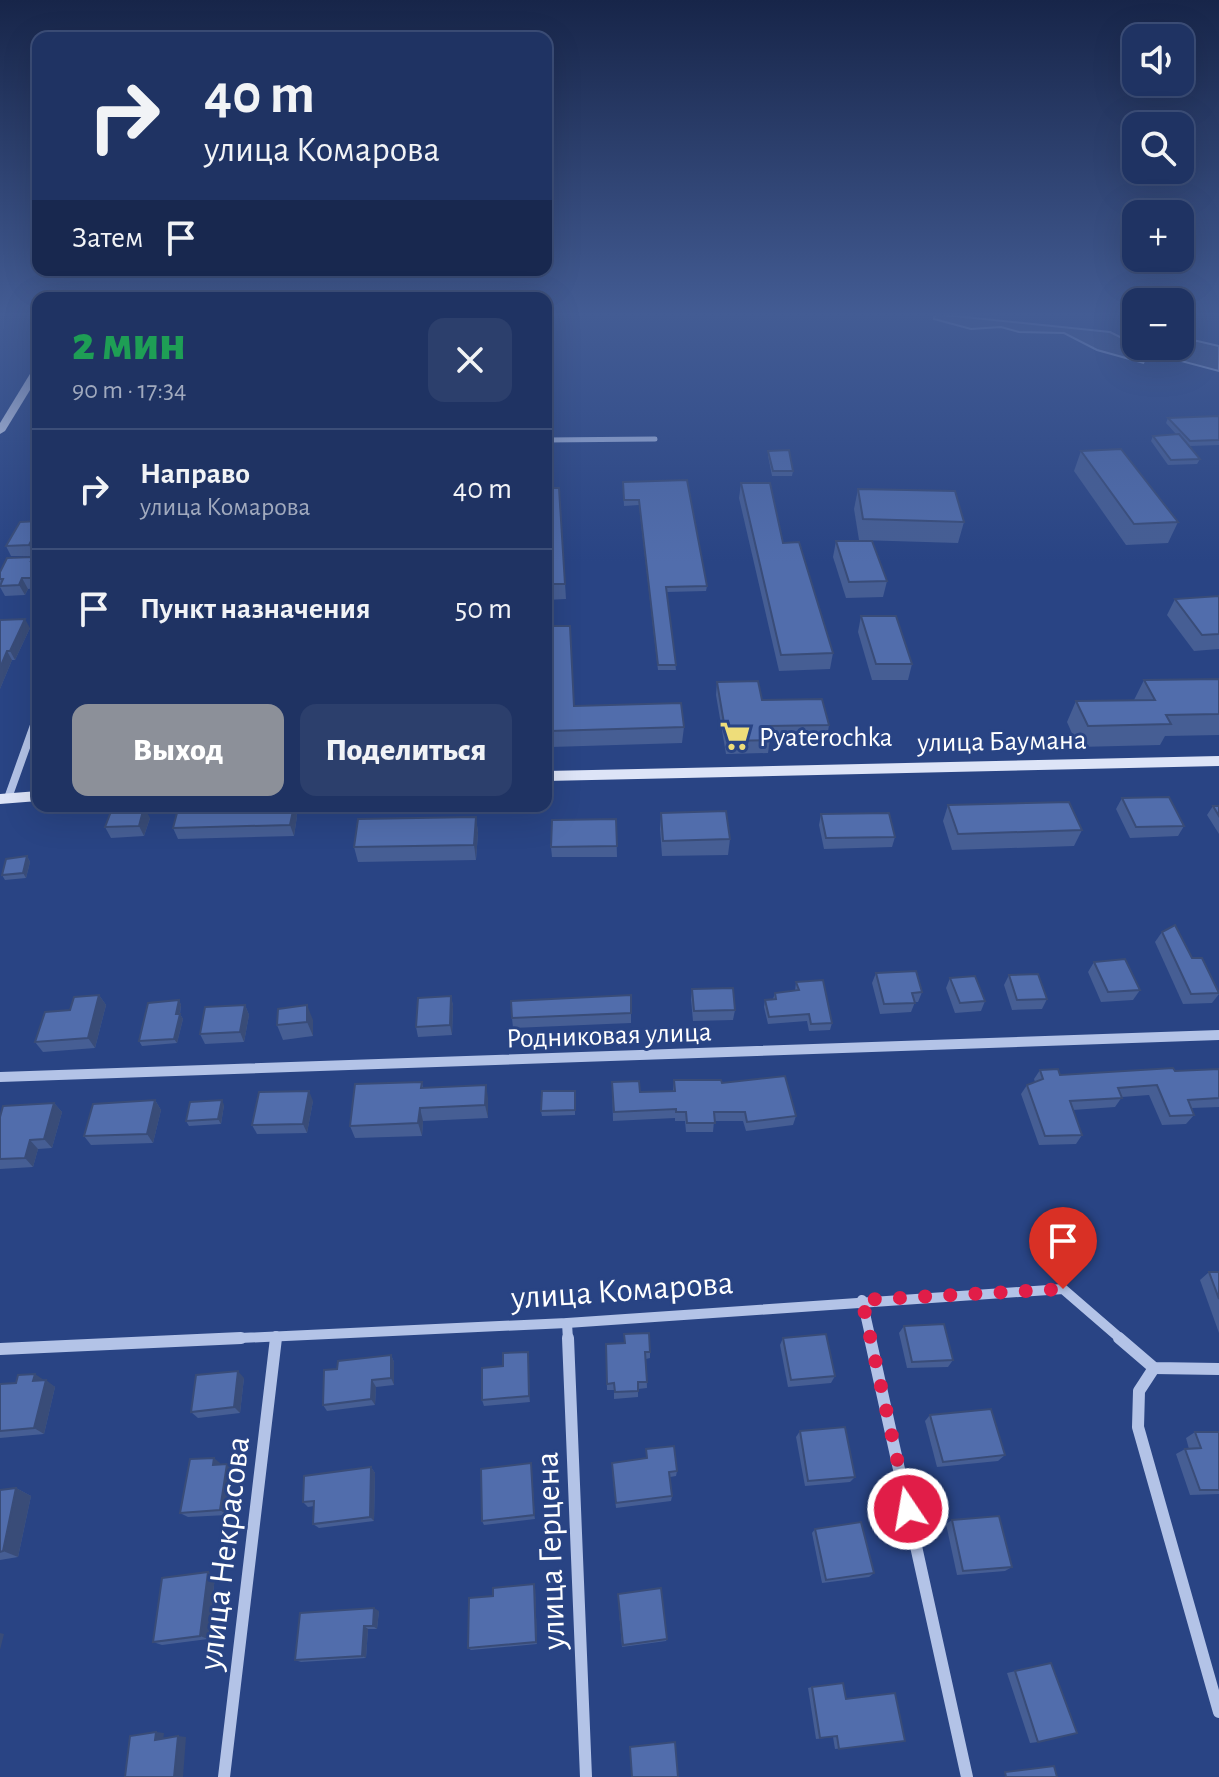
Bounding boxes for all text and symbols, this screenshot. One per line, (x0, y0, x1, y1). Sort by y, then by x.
map controls (1122, 24, 1194, 360)
button: sound (1122, 24, 1194, 96)
icon: right (72, 64, 176, 168)
text: 40 m (204, 67, 315, 123)
button: search (1122, 112, 1194, 184)
text: улица Комарова (204, 132, 440, 168)
button: + (1122, 200, 1194, 272)
icon: arrive (159, 216, 203, 260)
text: Затем (72, 223, 143, 253)
button: − (1122, 288, 1194, 360)
button: close (428, 318, 512, 402)
text: 2 мин (72, 321, 186, 369)
text: 90 m · 17:34 (72, 377, 187, 403)
text: Направо (140, 459, 250, 489)
icon: right (72, 467, 116, 511)
text: 40 m (453, 474, 512, 504)
text: улица Комарова (140, 494, 310, 520)
icon: arrive (72, 587, 116, 631)
text: Пункт назначения (140, 594, 371, 624)
text: 50 m (455, 594, 512, 624)
button: Выход (72, 704, 284, 796)
button: Поделиться (300, 704, 512, 796)
supermarket icon: Pyaterochka (718, 719, 752, 753)
place label: Pyaterochka (759, 724, 893, 752)
street label: улица Баумана (916, 727, 1087, 757)
street label: Родниковая улица (506, 1018, 713, 1054)
pin (1029, 1207, 1097, 1289)
icon: arrive (1041, 1219, 1085, 1263)
street label: улица Комарова (509, 1266, 734, 1316)
street label: улица Некрасова (194, 1434, 256, 1673)
street label: улица Герцена (531, 1451, 571, 1652)
position arrow (866, 1467, 950, 1551)

